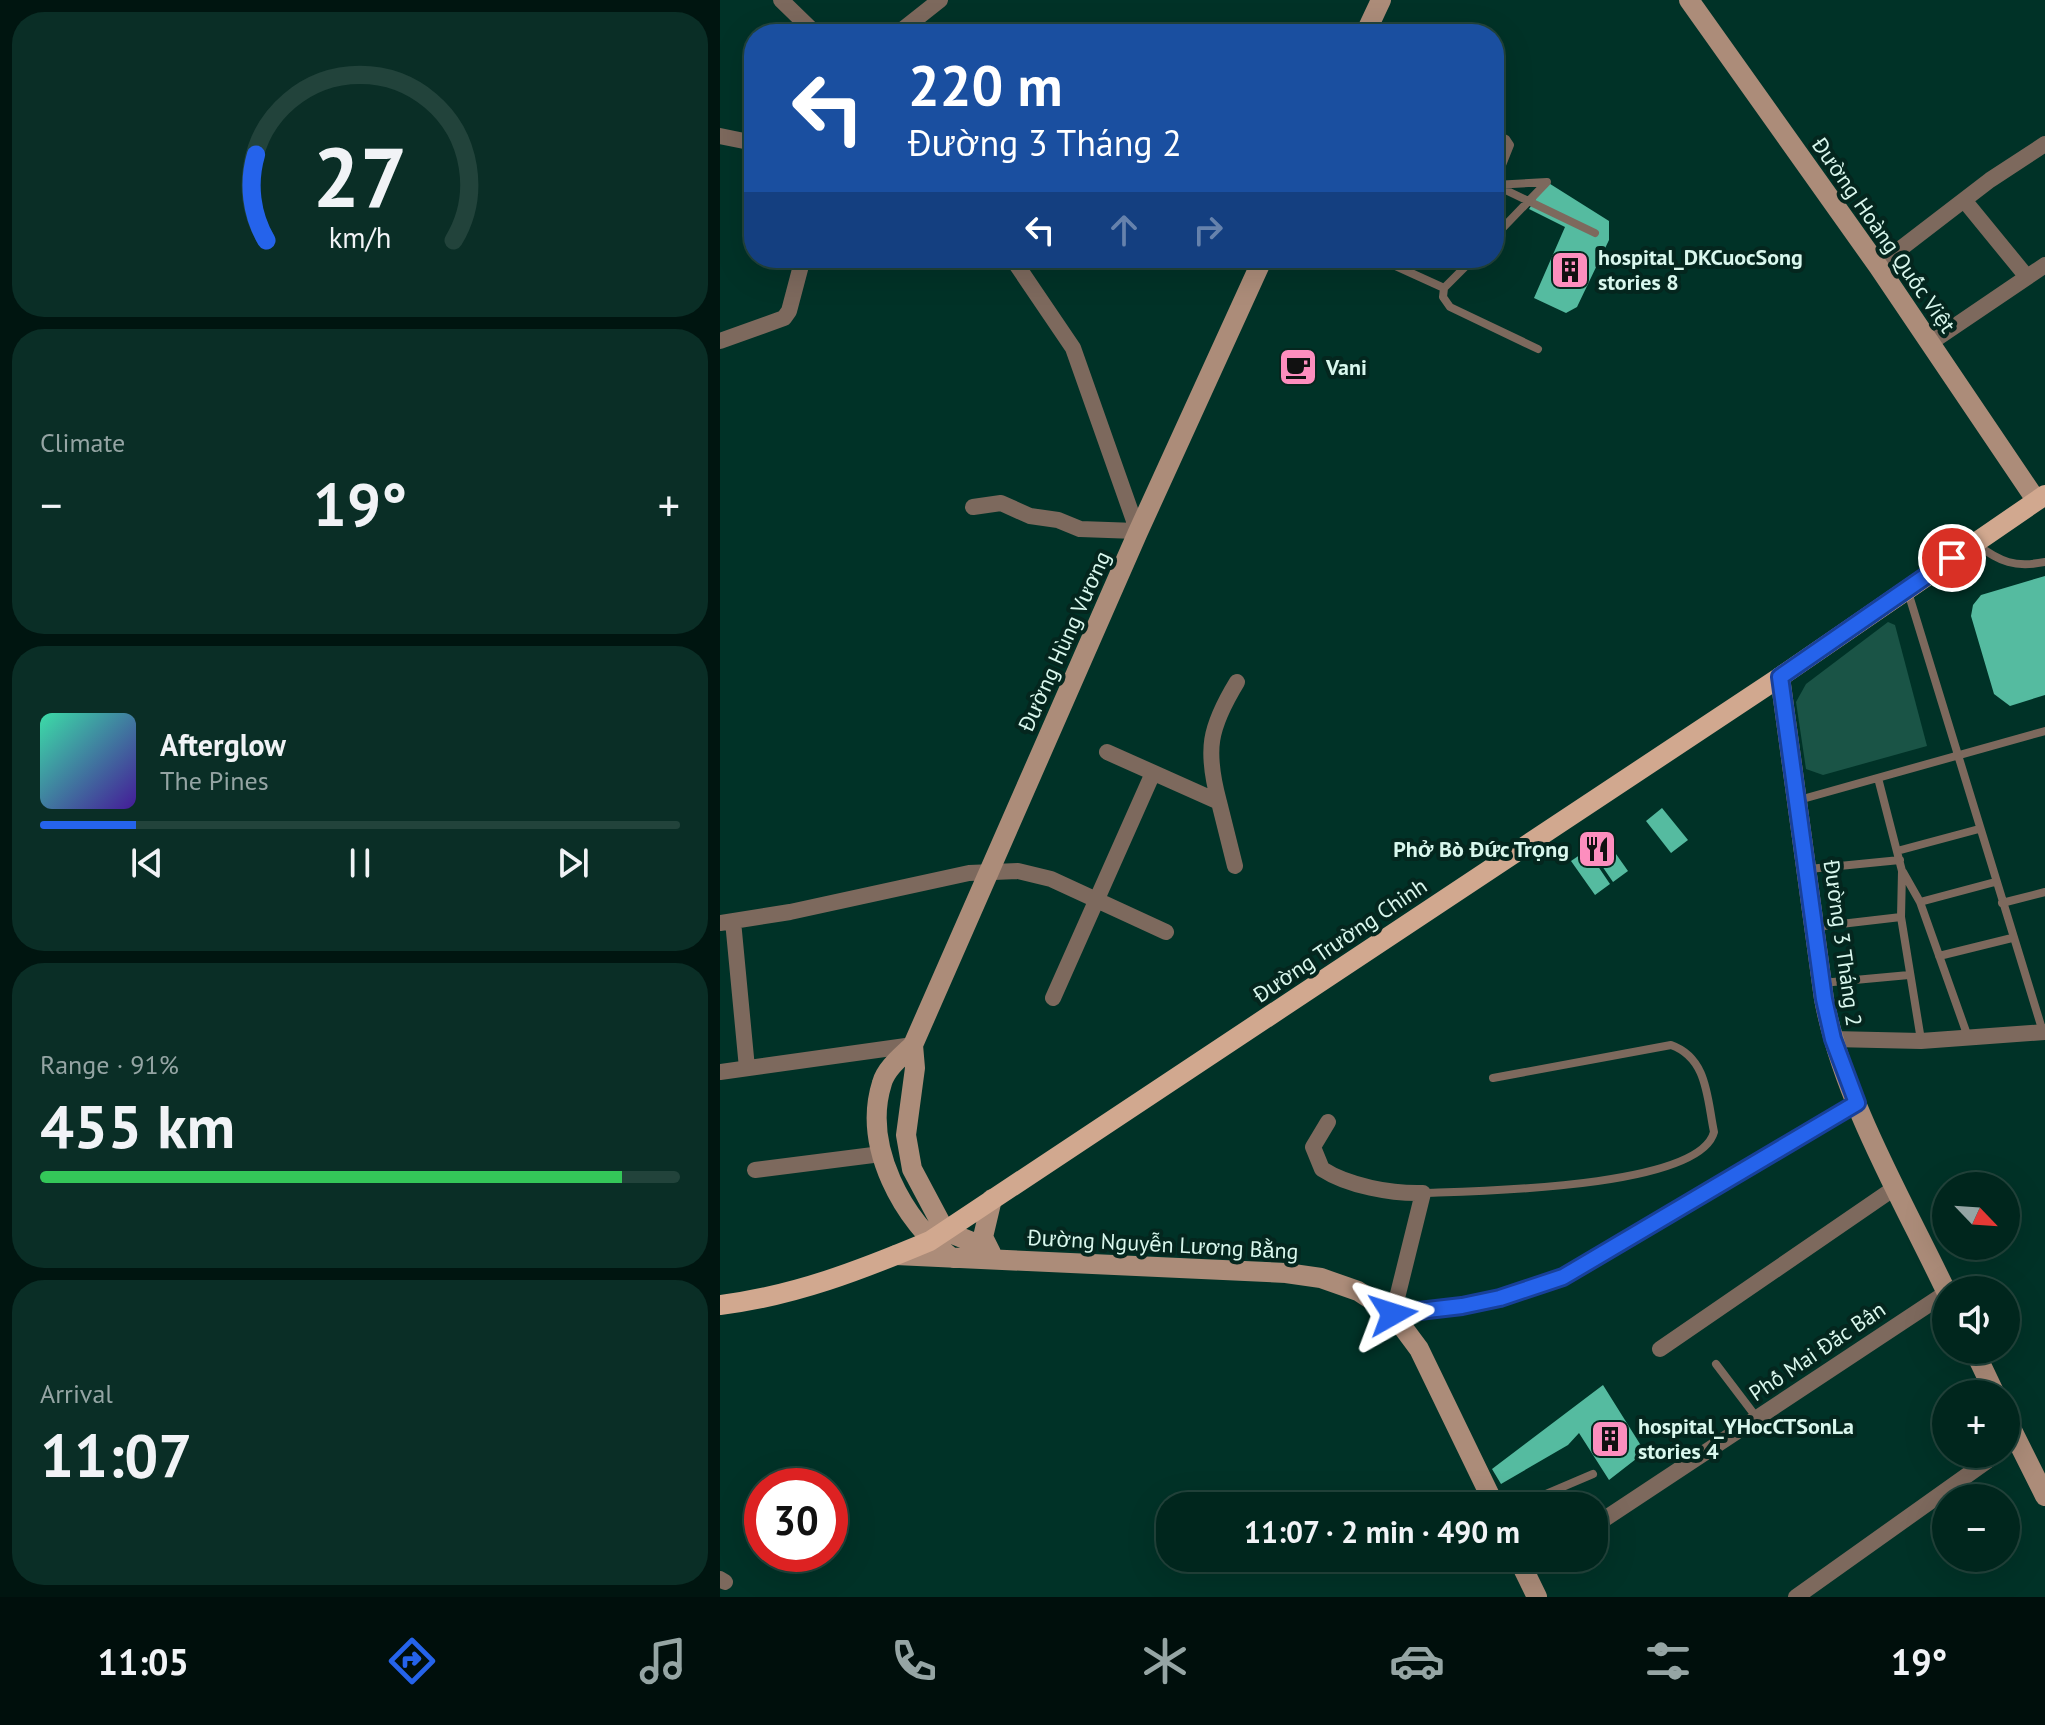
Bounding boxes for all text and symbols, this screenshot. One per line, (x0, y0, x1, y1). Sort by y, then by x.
text: 220 m (908, 49, 1063, 121)
icon: left (776, 56, 880, 160)
text: Đường 3 Tháng 2 (908, 119, 1182, 166)
text: 27 (313, 121, 407, 229)
street label: Đường Hoàng Quốc Việt (1805, 131, 1962, 338)
icon: left (1018, 208, 1062, 252)
icon: ahead (1102, 208, 1146, 252)
icon: right (1186, 208, 1230, 252)
text: km/h (329, 219, 391, 256)
place label: hospital_DKCuocSong stories 8 (1598, 243, 1803, 296)
building icon: hospital_DKCuocSong stories 8 (1549, 249, 1591, 291)
cafe icon: Vani (1277, 346, 1319, 388)
place label: Vani (1325, 353, 1367, 381)
text: Climate (40, 426, 125, 459)
text: 19° (313, 465, 407, 543)
text: − (40, 476, 62, 533)
text: + (658, 476, 680, 533)
pin (1918, 524, 1986, 592)
icon: arrive (1930, 536, 1974, 580)
street label: Đường Hùng Vương (1011, 546, 1116, 736)
text: Afterglow (160, 725, 286, 764)
text: The Pines (160, 764, 269, 797)
restaurant icon: Phở Bò Đức Trọng (1576, 828, 1618, 870)
place label: Phở Bò Đức Trọng (1393, 835, 1569, 863)
icon: previous (125, 841, 169, 885)
icon: pause (338, 841, 382, 885)
icon: next (551, 841, 595, 885)
street label: Đường 3 Tháng 2 (1817, 857, 1869, 1028)
street label: Đường Trường Chinh (1247, 871, 1432, 1009)
text: Range · 91% (40, 1048, 179, 1081)
text: 455 km (40, 1087, 235, 1165)
north arrow (1932, 1172, 2020, 1260)
map controls (1932, 1172, 2020, 1572)
street label: Đường Nguyễn Lương Bằng (1026, 1223, 1299, 1265)
position arrow (1351, 1272, 1435, 1356)
button: sound (1932, 1276, 2020, 1364)
street label: Phố Mai Đắc Bân (1743, 1295, 1891, 1407)
text: Arrival (40, 1377, 113, 1410)
button: + (1932, 1380, 2020, 1468)
place label: hospital_YHocCTSonLa stories 4 (1638, 1412, 1854, 1465)
text: 11:07 (40, 1416, 192, 1494)
building icon: hospital_YHocCTSonLa stories 4 (1589, 1418, 1631, 1460)
speed limit sign: 30 (744, 1468, 848, 1572)
button: − (1932, 1484, 2020, 1572)
text: 11:07 · 2 min · 490 m (1244, 1512, 1520, 1551)
icon: directions (384, 1633, 440, 1689)
icon: music (635, 1633, 691, 1689)
icon: phone (886, 1633, 942, 1689)
icon: climate (1137, 1633, 1193, 1689)
icon: car (1389, 1633, 1445, 1689)
icon: filters (1640, 1633, 1696, 1689)
text: 11:05 (98, 1638, 189, 1685)
text: 19° (1891, 1638, 1947, 1685)

